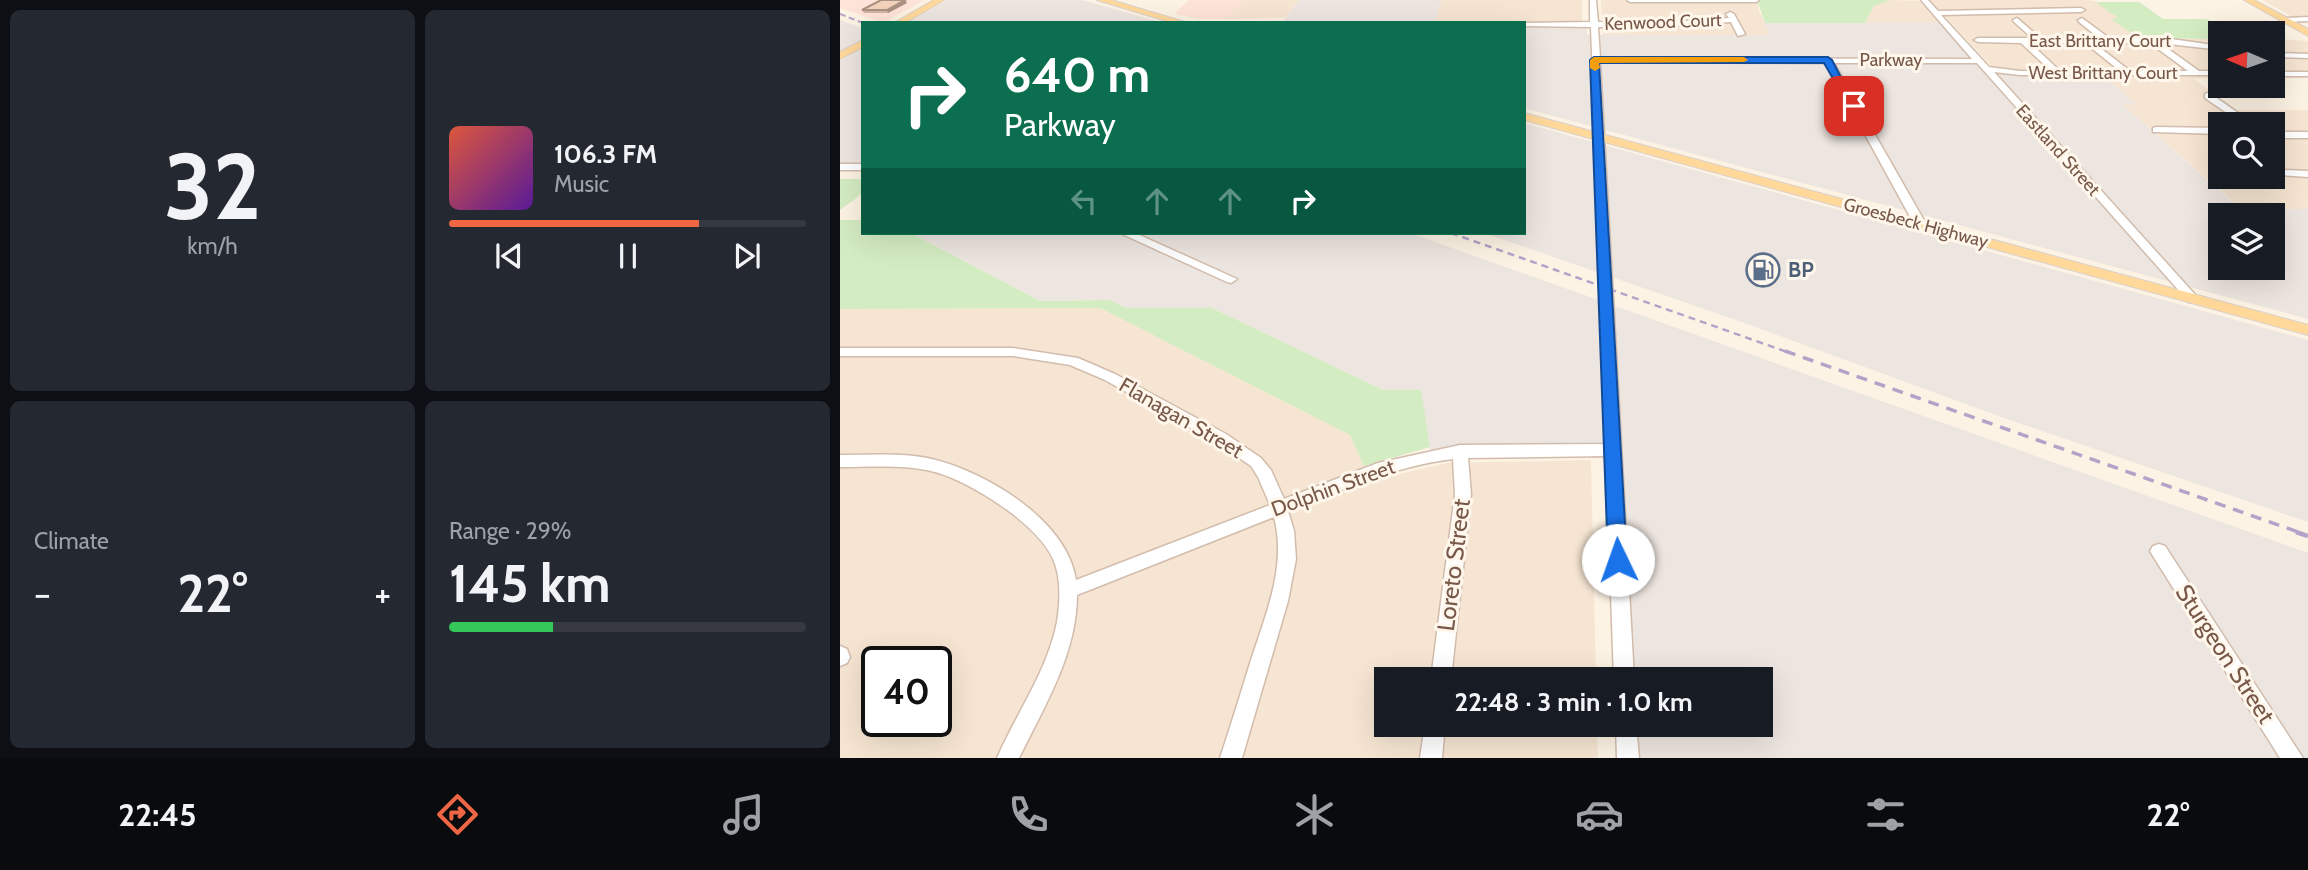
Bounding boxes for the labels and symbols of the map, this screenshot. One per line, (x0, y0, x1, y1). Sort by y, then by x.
street label: Kenwood Court (1604, 9, 1722, 35)
north arrow (2208, 21, 2286, 98)
street label: East Brittany Court (2029, 30, 2171, 52)
street label: Parkway (1860, 49, 1922, 71)
street label: West Brittany Court (2029, 62, 2177, 84)
pin (1824, 76, 1884, 136)
street label: Eastland Street (2011, 100, 2105, 200)
street label: Groesbeck Highway (1841, 193, 1991, 253)
fuel station icon: BP (1744, 251, 1782, 289)
place label: BP (1788, 257, 1814, 282)
street label: Flanagan Street (1115, 372, 1248, 463)
street label: Dolphin Street (1268, 454, 1398, 521)
street label: Loreto Street (1431, 497, 1476, 633)
position arrow (1581, 523, 1655, 597)
street label: Sturgeon Street (2170, 579, 2281, 729)
speed limit sign: 40 (861, 646, 952, 737)

